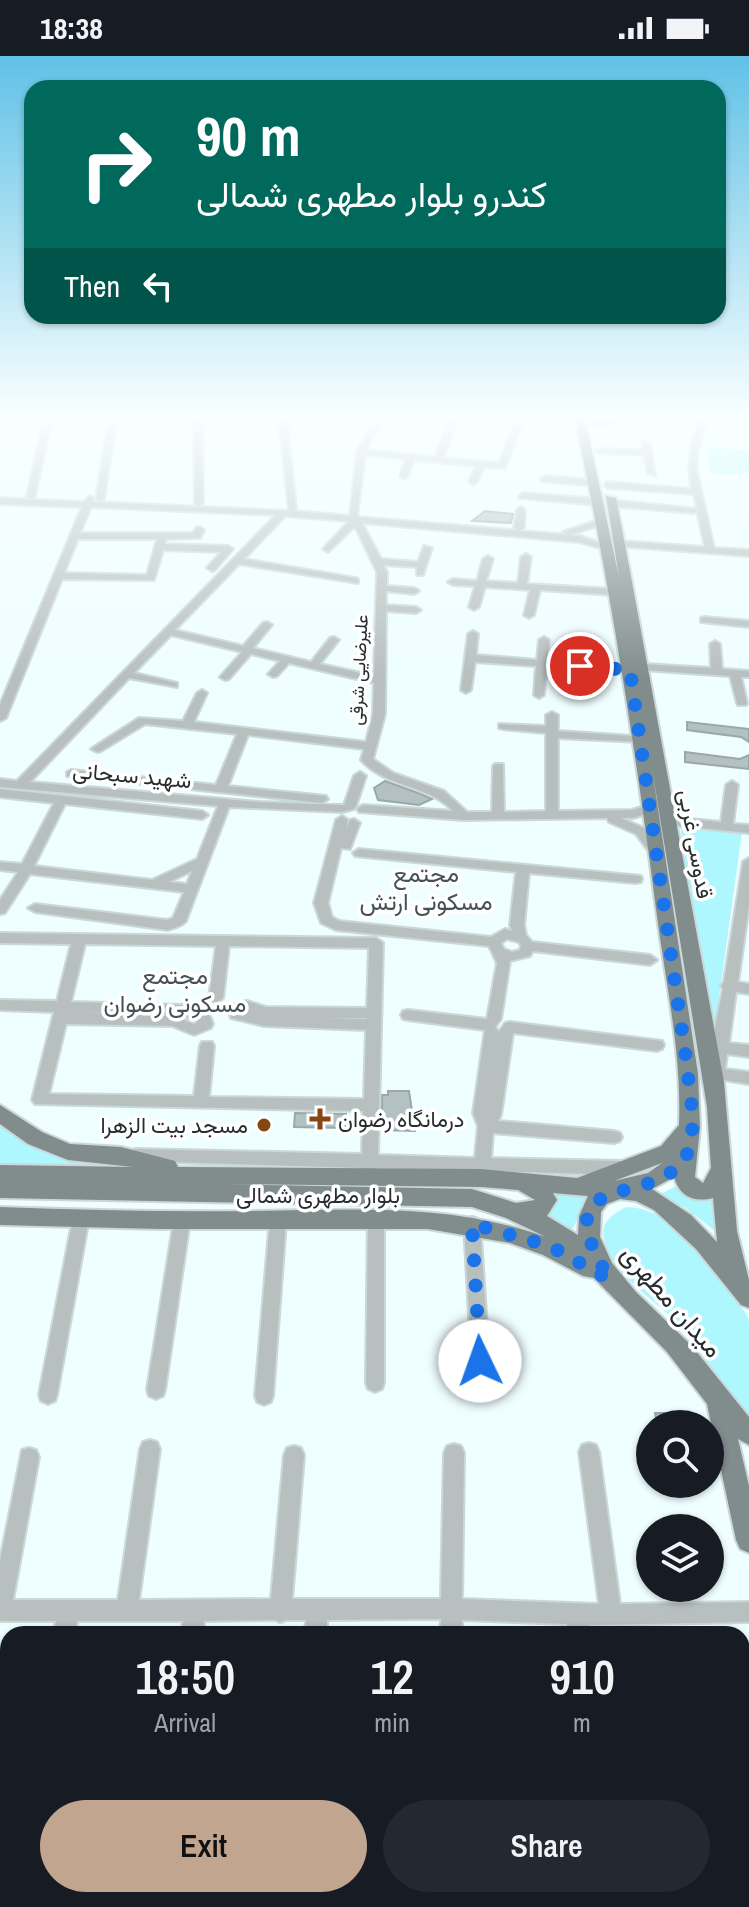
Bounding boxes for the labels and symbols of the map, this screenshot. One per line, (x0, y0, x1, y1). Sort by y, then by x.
street label: علیرضایی شرقی (343, 614, 374, 726)
pin (546, 632, 614, 700)
street label: شهید سبحانی (71, 755, 193, 795)
street label: قدوسی غربی (672, 787, 720, 901)
district label: مجتمع مسکونی ارتش (359, 857, 493, 917)
district label: مجتمع مسکونی رضوان (104, 959, 246, 1019)
place label: درمانگاه رضوان (338, 1104, 464, 1134)
marker: درمانگاه رضوان (309, 1108, 331, 1130)
place label: مسجد بیت الزهرا (100, 1110, 248, 1140)
marker: مسجد بیت الزهرا (255, 1116, 273, 1134)
street label: بلوار مطهری شمالی (236, 1180, 400, 1210)
street label: میدان مطهری (613, 1237, 731, 1365)
position arrow (438, 1319, 522, 1403)

